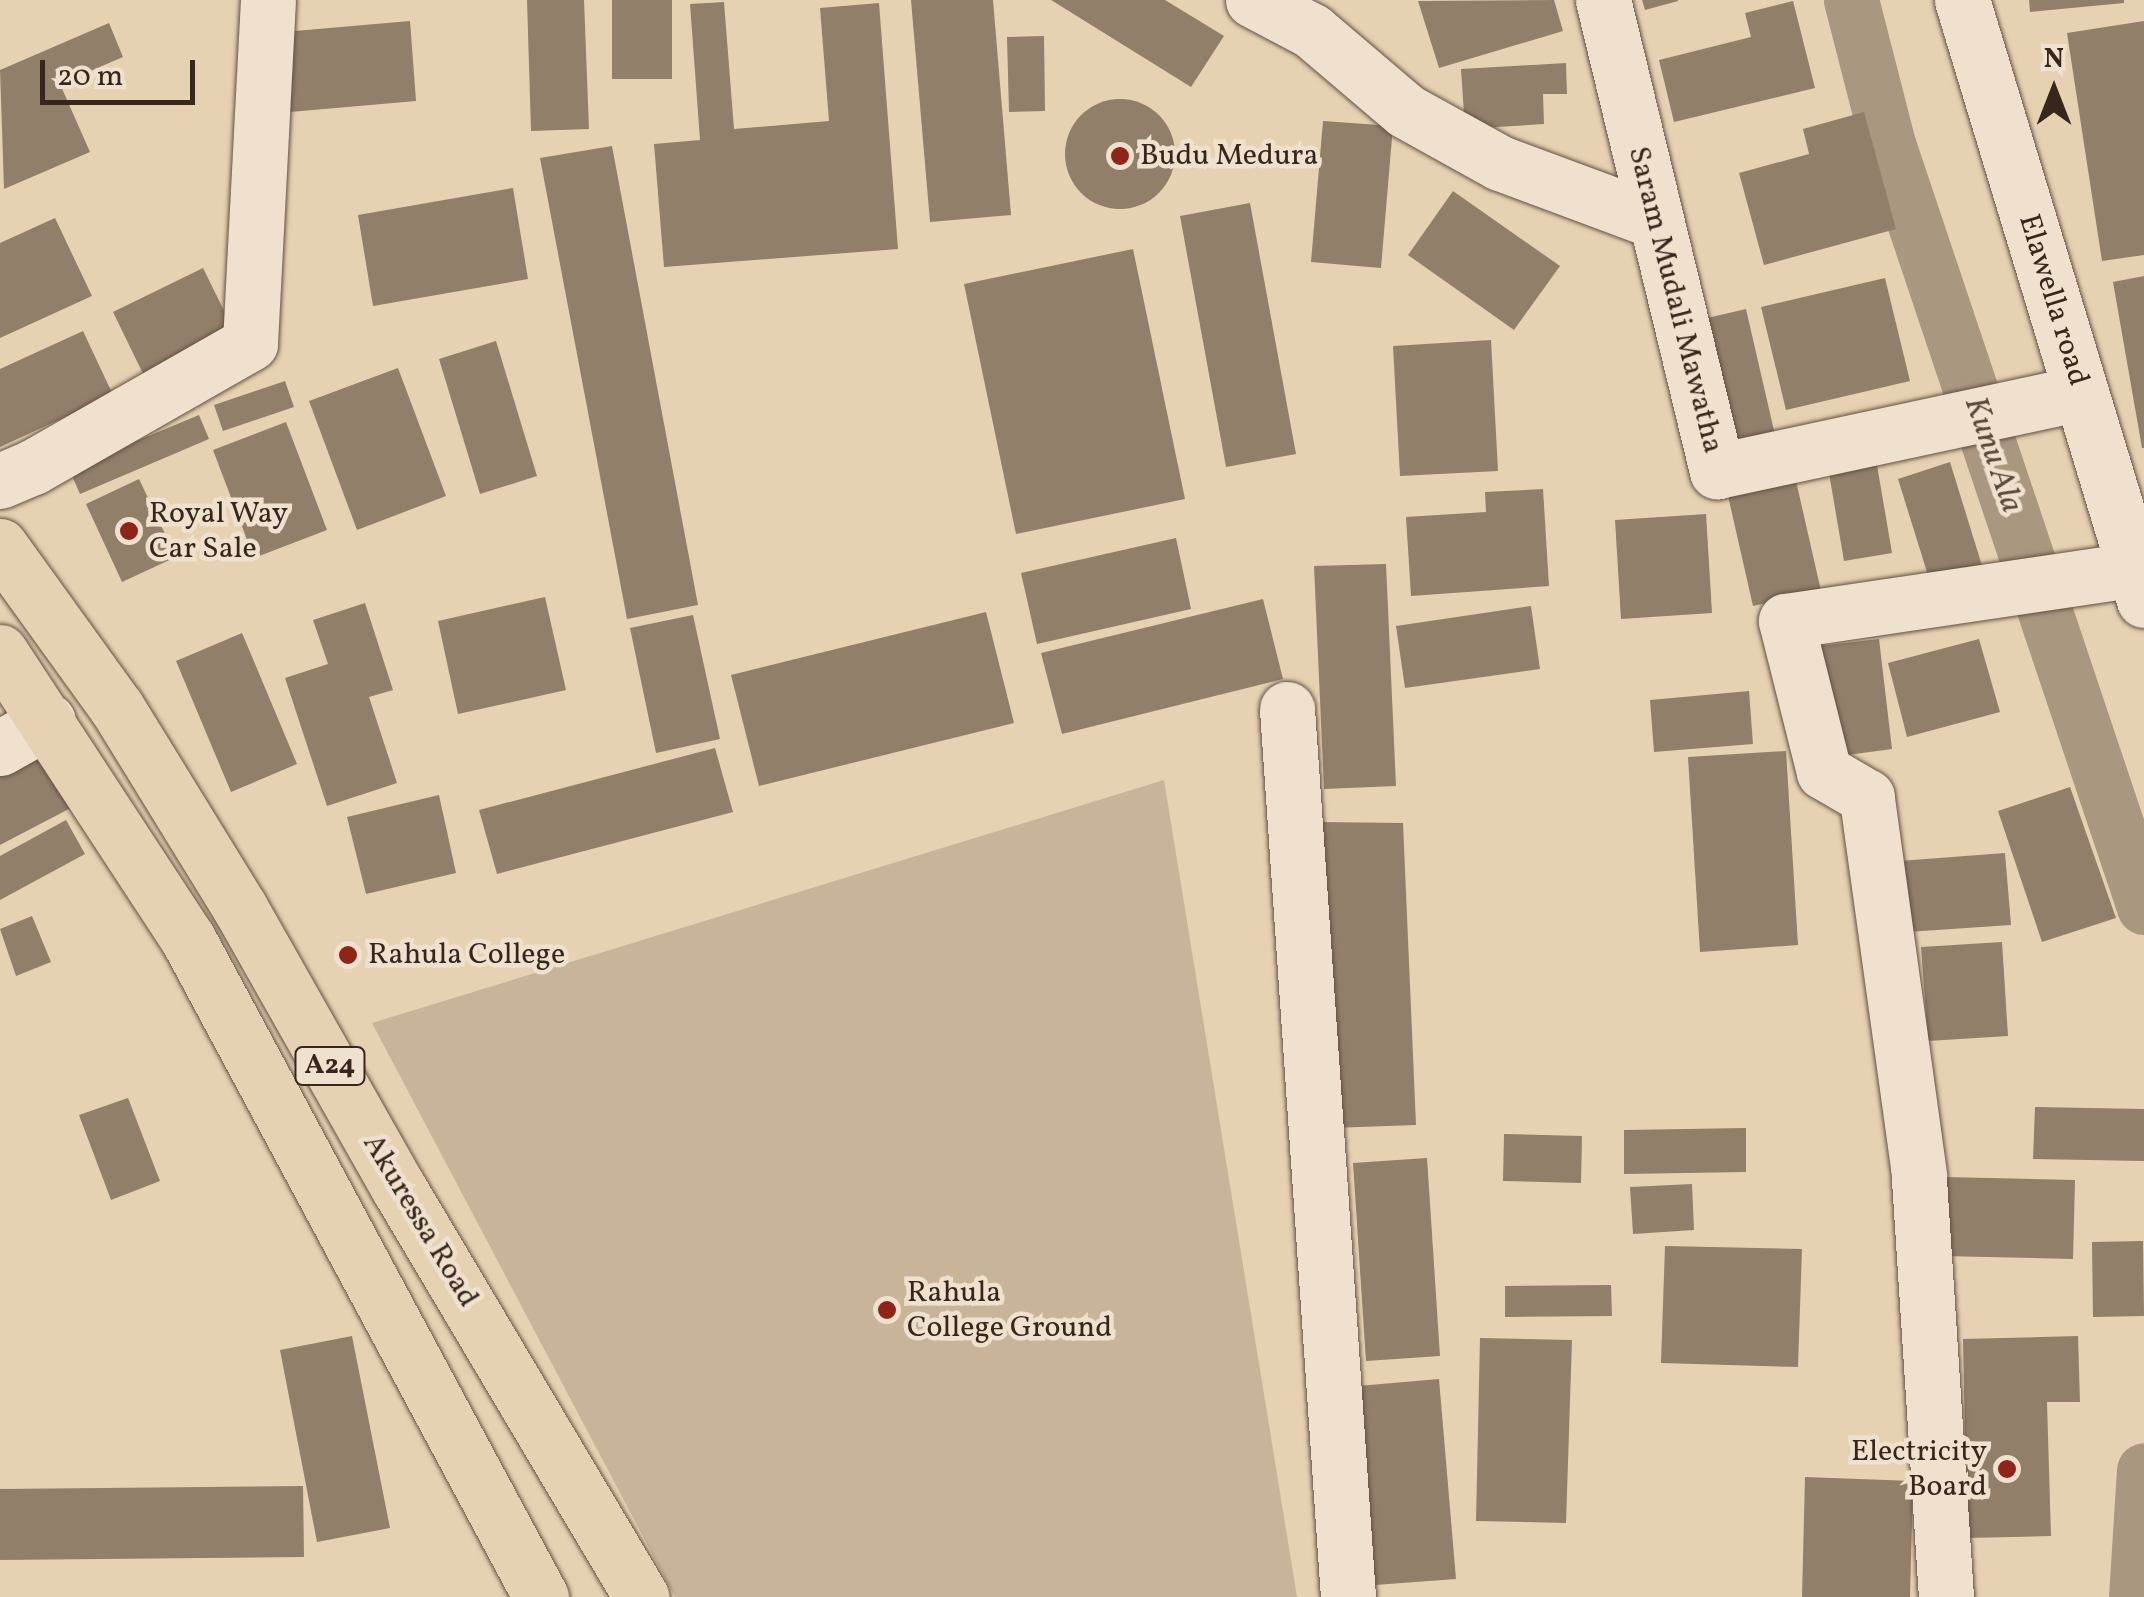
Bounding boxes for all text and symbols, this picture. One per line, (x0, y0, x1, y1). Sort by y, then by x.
scale bar (45, 40, 200, 102)
north arrow (2004, 40, 2104, 140)
text: N (2044, 40, 2064, 79)
text: 20 m (57, 56, 123, 98)
place label: Budu Medura (1140, 138, 1318, 174)
street label: Saram Mudali Mawatha (1619, 143, 1731, 457)
marker: Budu Medura (1109, 145, 1131, 167)
street label: Elawella road (2010, 210, 2096, 390)
water label: Kunu Ala (1954, 392, 2030, 518)
place label: Royal Way Car Sale (149, 496, 289, 566)
marker: Royal Way Car Sale (118, 520, 140, 542)
place label: Rahula College (368, 937, 565, 973)
marker: Rahula College (337, 944, 359, 966)
road number: A24 (292, 1043, 368, 1089)
street label: Akuressa Road (354, 1128, 486, 1314)
place label: Rahula College Ground (907, 1275, 1112, 1346)
marker: Rahula College Ground (876, 1299, 898, 1321)
place label: Electricity Board (1851, 1434, 1987, 1504)
marker: Electricity Board (1996, 1458, 2018, 1480)

